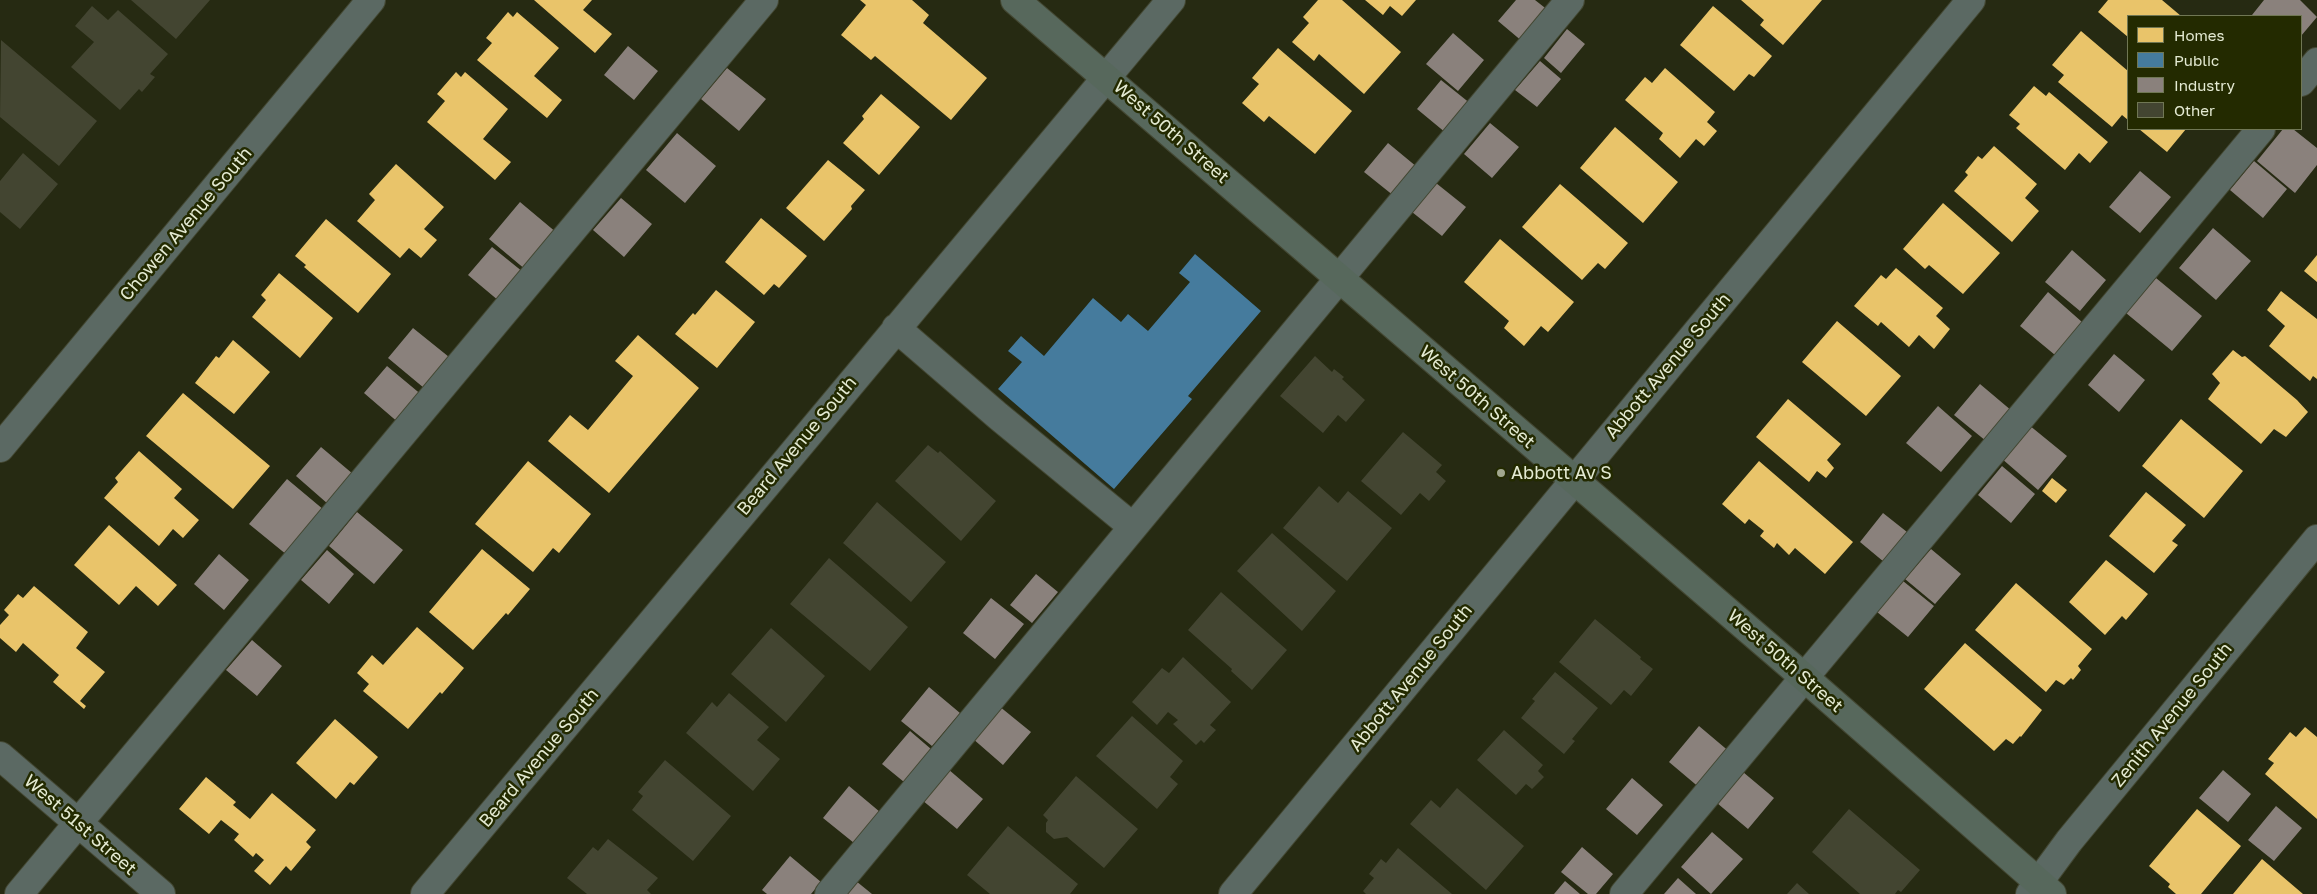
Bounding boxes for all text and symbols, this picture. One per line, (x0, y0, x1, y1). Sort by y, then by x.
legend (2127, 15, 2302, 130)
text: Homes (2174, 26, 2224, 44)
text: Public (2174, 51, 2219, 69)
street label: West 50th Street (1109, 76, 1233, 188)
text: Industry (2174, 76, 2235, 94)
text: Other (2174, 101, 2215, 119)
street label: Chowen Avenue South (115, 143, 257, 305)
street label: Abbott Avenue South (1601, 289, 1735, 443)
street label: West 50th Street (1415, 341, 1539, 453)
street label: Beard Avenue South (733, 372, 861, 520)
place label: Abbott Av S (1511, 462, 1612, 484)
marker: Abbott Av S (1495, 467, 1507, 479)
street label: Abbott Avenue South (1345, 600, 1477, 756)
street label: West 50th Street (1723, 605, 1847, 717)
street label: Zenith Avenue South (2107, 639, 2237, 791)
street label: Beard Avenue South (475, 684, 603, 832)
street label: West 51st Street (19, 770, 141, 880)

